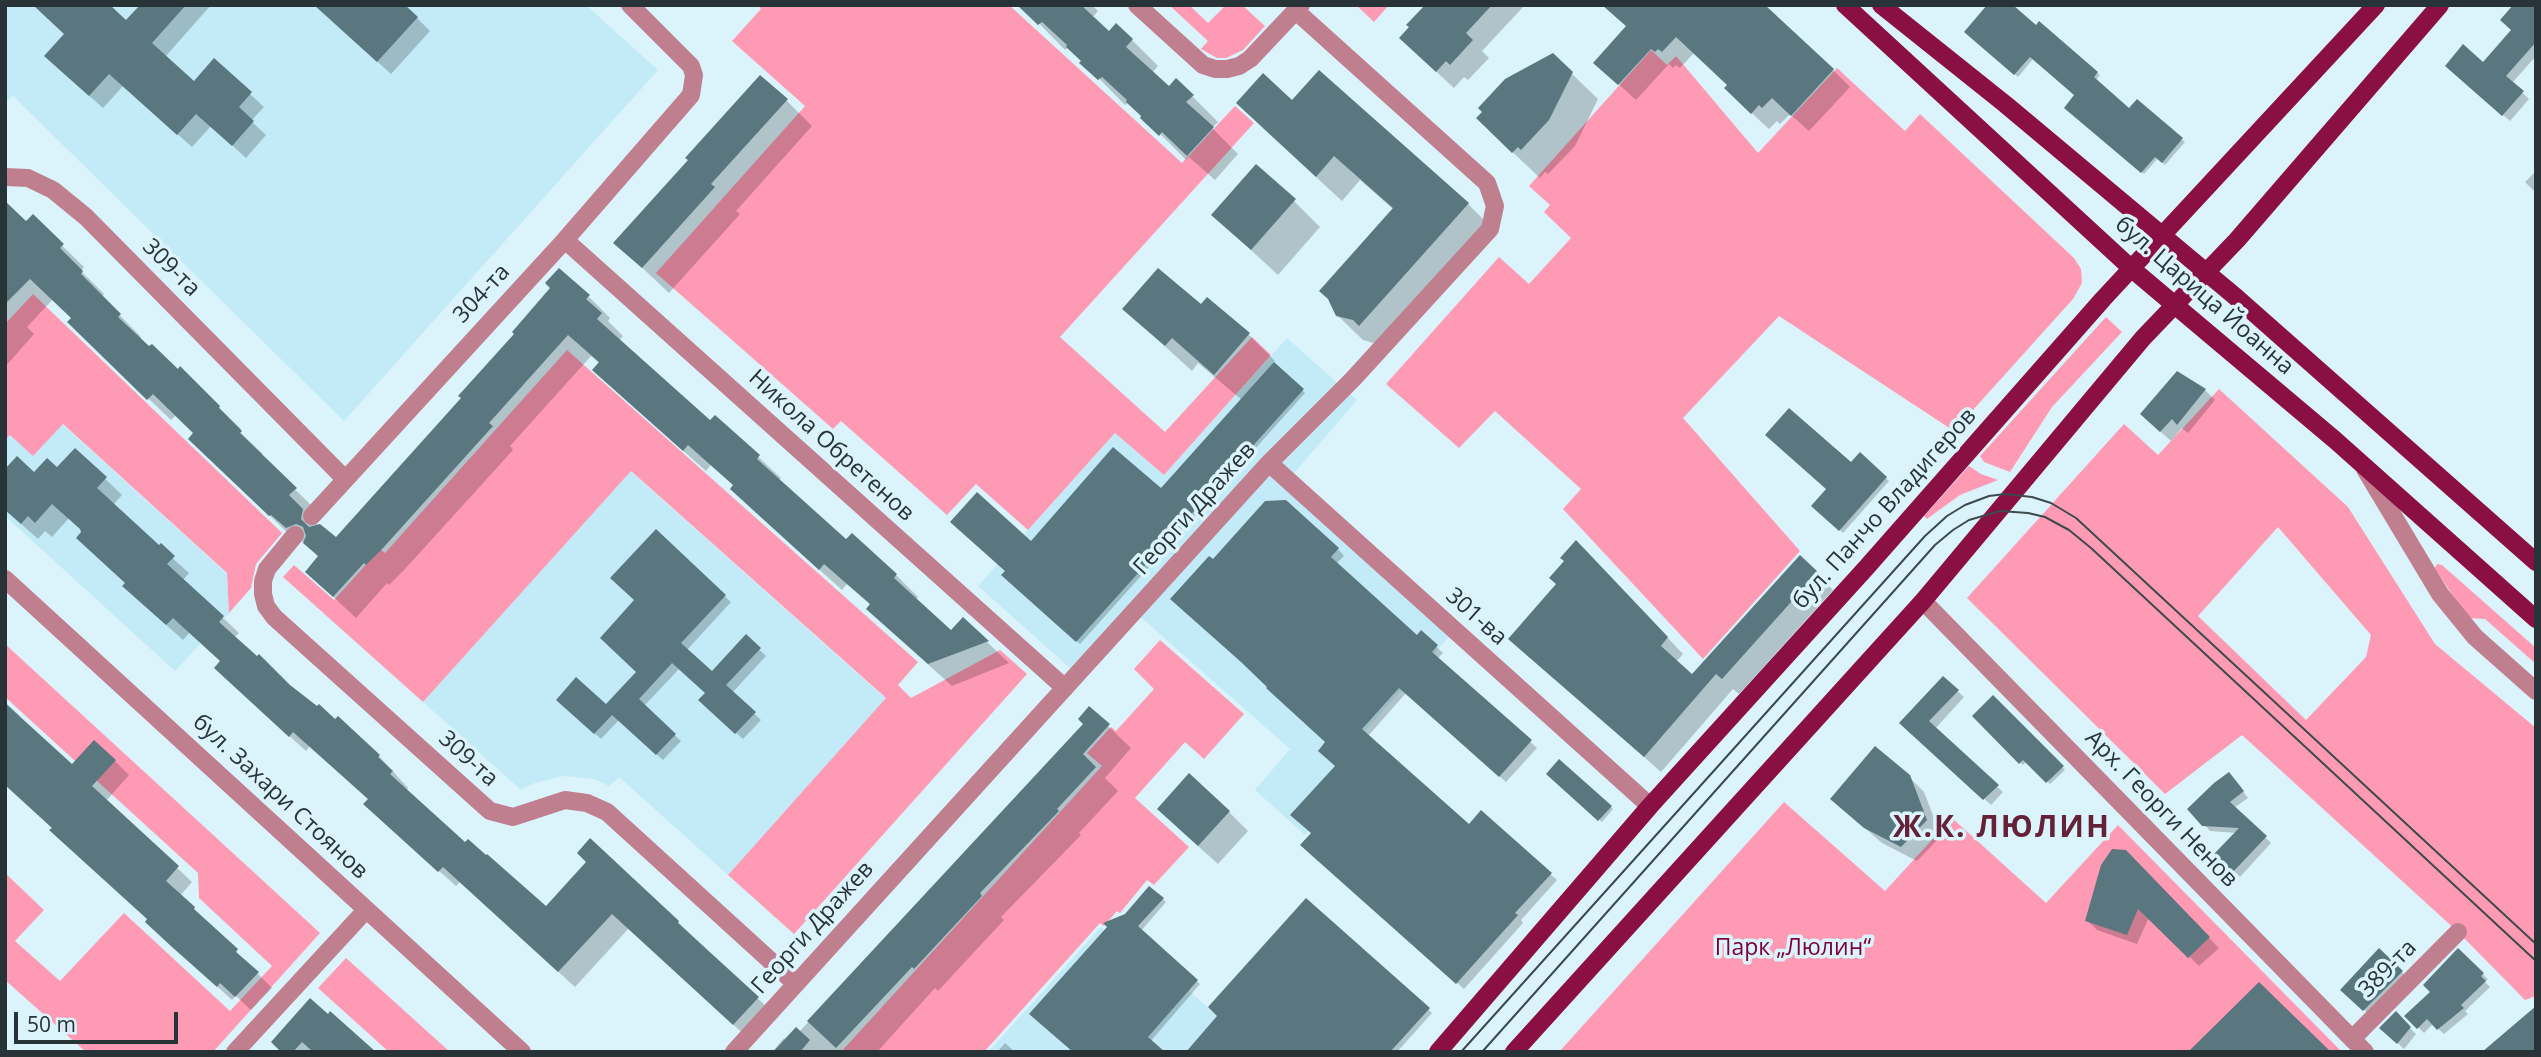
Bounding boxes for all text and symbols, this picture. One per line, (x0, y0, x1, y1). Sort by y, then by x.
street label: бул. Царица Йоанна (2109, 211, 2299, 381)
street label: 309-та (136, 233, 206, 303)
street label: 304-та (448, 259, 516, 329)
street label: Никола Обретенов (743, 364, 919, 528)
street label: бул. Панчо Владигеров (1787, 403, 1983, 615)
street label: Георги Дражев (1128, 437, 1262, 581)
street label: 301-ва (1440, 582, 1512, 652)
street label: бул. Захари Стоянов (187, 709, 373, 885)
street label: 309-та (433, 725, 503, 793)
street label: Арх. Георги Ненов (2079, 725, 2243, 893)
district label: Ж.К. ЛЮЛИН (1894, 810, 2110, 846)
street label: Георги Дражев (746, 856, 880, 1000)
park label: Парк „Люлин“ (1715, 934, 1871, 962)
street label: 389-та (2353, 934, 2423, 1004)
scale bar (18, 998, 182, 1042)
text: 50 m (27, 1010, 76, 1038)

